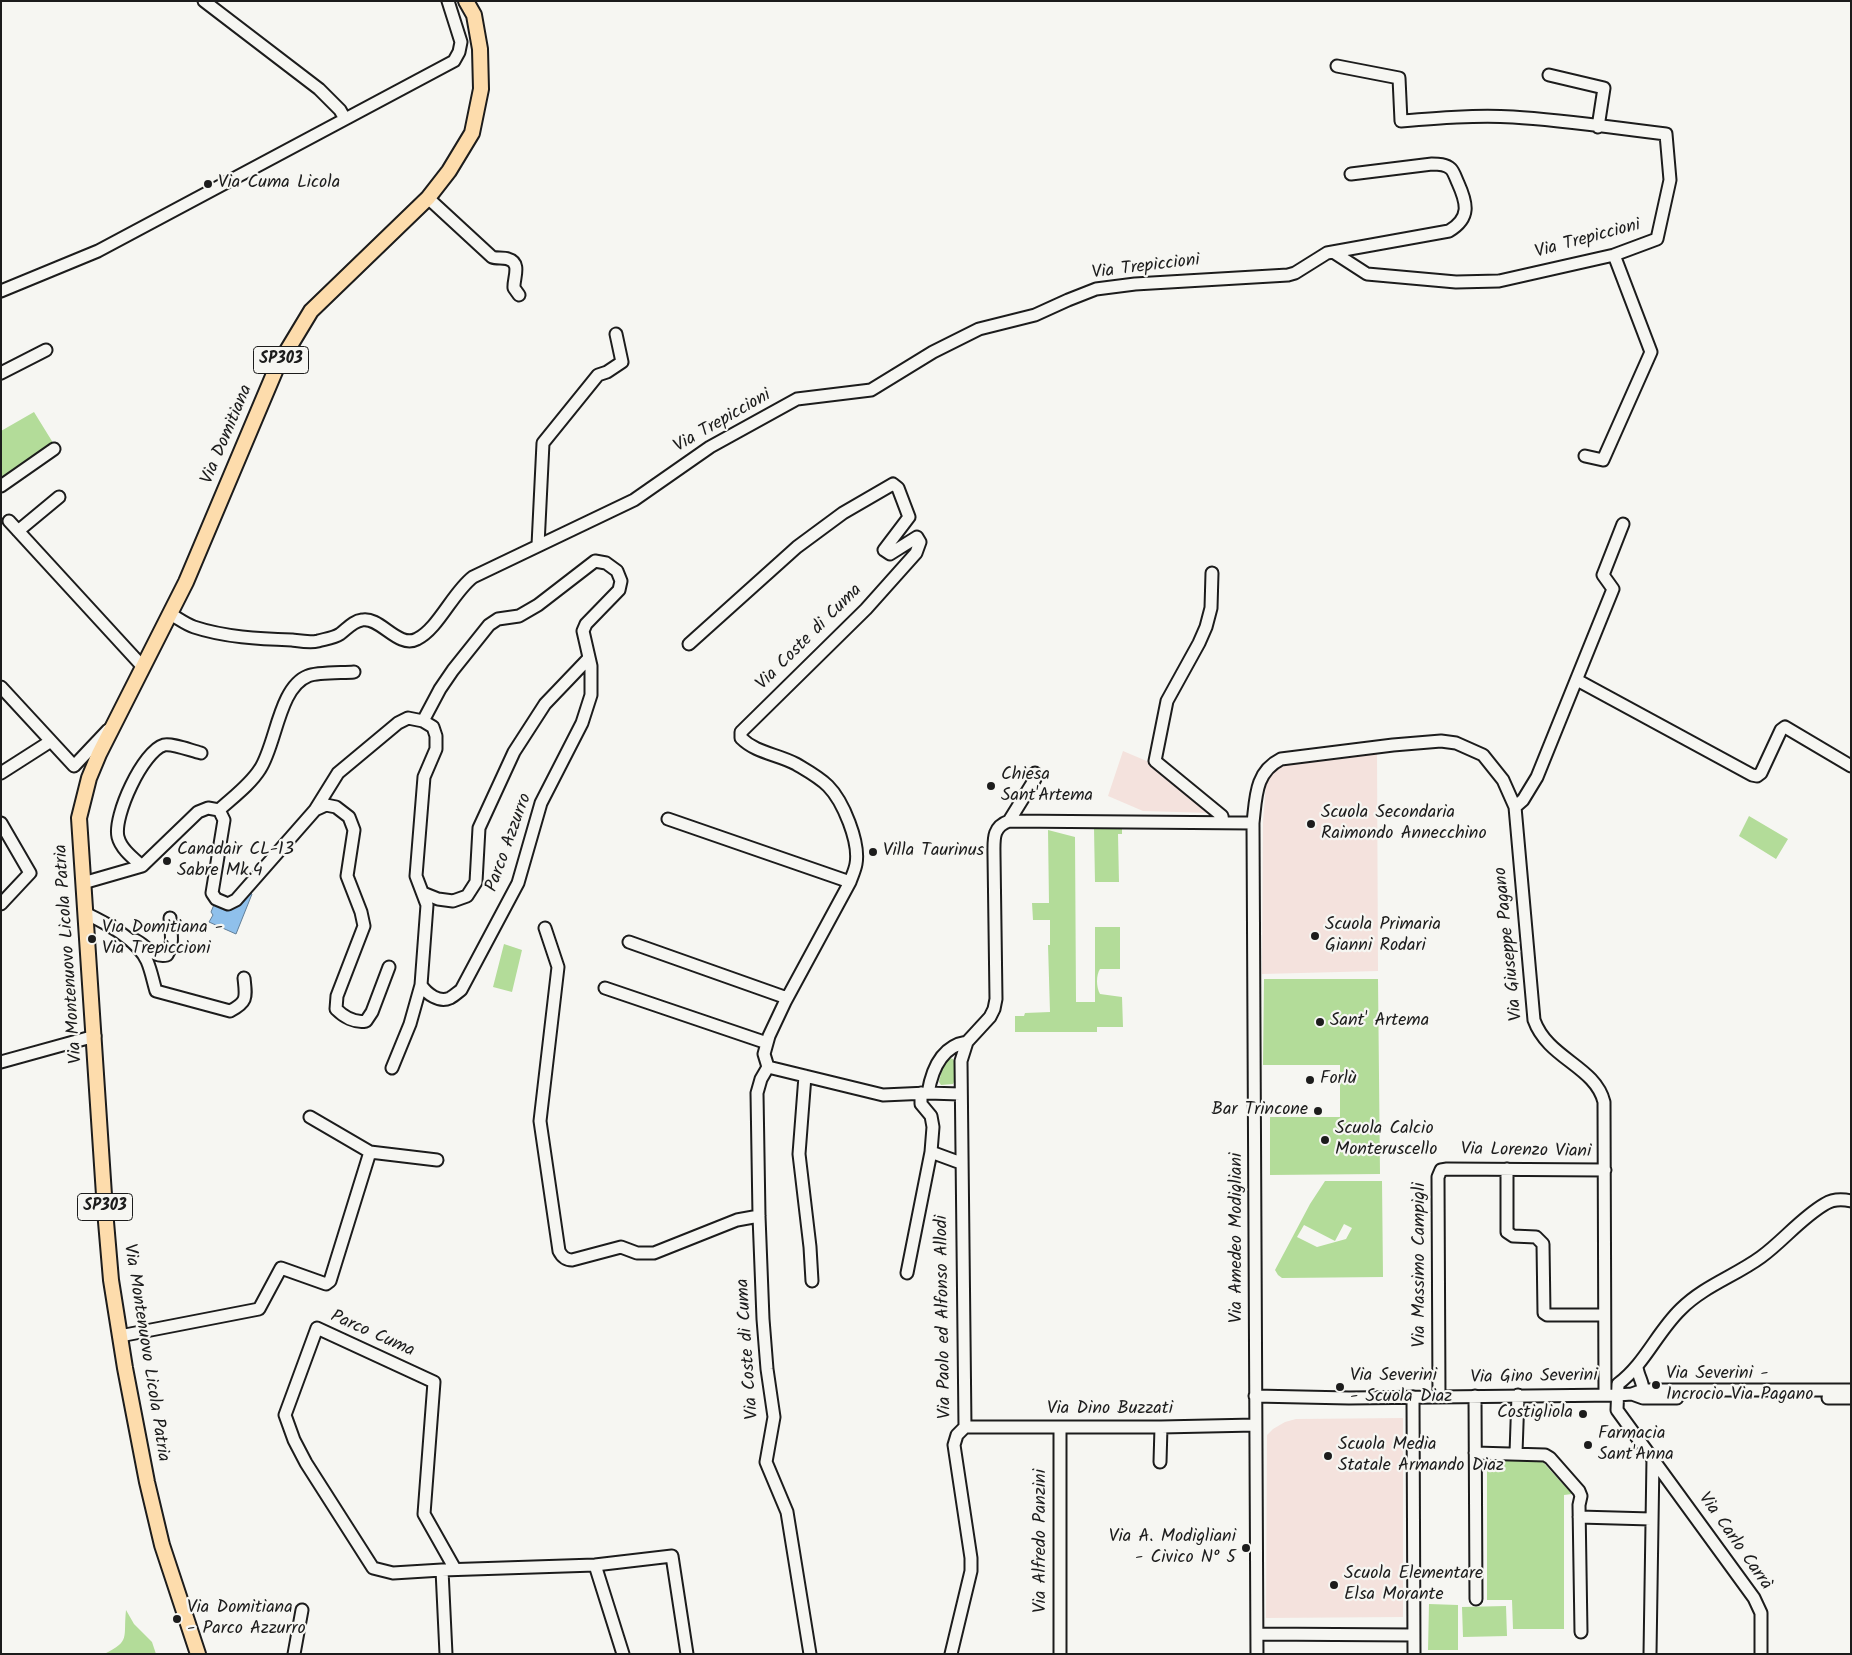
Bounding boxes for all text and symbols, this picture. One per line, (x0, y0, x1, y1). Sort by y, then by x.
place label: Via Cuma Licola (218, 173, 340, 195)
marker: Via Cuma Licola (202, 178, 214, 190)
street label: Via Trepiccioni (1533, 216, 1643, 264)
street label: Via Trepiccioni (1091, 251, 1201, 285)
road number: SP303 (254, 346, 308, 374)
street label: Via Domitiana (197, 382, 259, 488)
street label: Via Trepiccioni (671, 386, 775, 458)
street label: Via Coste di Cuma (752, 580, 868, 696)
place label: Chiesa Sant'Artema (1001, 765, 1093, 808)
marker: Chiesa Sant'Artema (985, 780, 997, 792)
street label: Parco Azzurro (482, 791, 538, 895)
place label: Scuola Secondaria Raimondo Annecchino (1321, 803, 1487, 846)
marker: Scuola Secondaria Raimondo Annecchino (1305, 818, 1317, 830)
place label: Canadair CL-13 Sabre Mk.4 (177, 840, 294, 882)
place label: Villa Taurinus (883, 841, 984, 863)
street label: Via Montenuovo Licola Patria (52, 843, 88, 1065)
marker: Villa Taurinus (867, 846, 879, 858)
marker: Canadair CL-13 Sabre Mk.4 (161, 855, 173, 867)
street label: Via Giuseppe Pagano (1491, 866, 1529, 1022)
place label: Scuola Primaria Gianni Rodari (1325, 915, 1441, 958)
place label: Via Domitiana - Via Trepiccioni (102, 918, 223, 961)
marker: Scuola Primaria Gianni Rodari (1309, 930, 1321, 942)
marker: Via Domitiana - Via Trepiccioni (86, 933, 98, 945)
place label: Sant' Artema (1330, 1011, 1429, 1033)
marker: Sant' Artema (1314, 1016, 1326, 1028)
place label: Forlù (1320, 1069, 1357, 1091)
marker: Forlù (1304, 1074, 1316, 1086)
place label: Bar Trincone (1212, 1100, 1308, 1122)
marker: Bar Trincone (1312, 1105, 1324, 1117)
place label: Scuola Calcio Monteruscello (1335, 1119, 1437, 1162)
marker: Scuola Calcio Monteruscello (1319, 1134, 1331, 1146)
street label: Via Lorenzo Viani (1461, 1140, 1591, 1164)
street label: Via Amedeo Modigliani (1227, 1153, 1249, 1323)
street label: Via Massimo Campigli (1410, 1182, 1432, 1348)
road number: SP303 (78, 1194, 132, 1220)
street label: Via Paolo ed Alfonso Allodi (932, 1215, 958, 1419)
street label: Via Montenuovo Licola Patria (117, 1243, 173, 1463)
street label: Via Coste di Cuma (733, 1278, 765, 1420)
street label: Parco Cuma (327, 1307, 417, 1363)
place label: Via Severini - Incrocio Via Pagano (1666, 1364, 1813, 1406)
place label: Via Severini - Scuola Diaz (1350, 1366, 1452, 1408)
street label: Via Gino Severini (1470, 1366, 1598, 1390)
marker: Via Severini - Incrocio Via Pagano (1650, 1379, 1662, 1391)
marker: Via Severini - Scuola Diaz (1334, 1381, 1346, 1393)
street label: Via Dino Buzzati (1047, 1399, 1173, 1421)
place label: Costigliola (1497, 1403, 1573, 1425)
marker: Costigliola (1577, 1408, 1589, 1420)
place label: Farmacia Sant'Anna (1598, 1424, 1674, 1466)
place label: Scuola Media Statale Armando Diaz (1338, 1435, 1504, 1478)
marker: Farmacia Sant'Anna (1582, 1439, 1594, 1451)
marker: Scuola Media Statale Armando Diaz (1322, 1450, 1334, 1462)
street label: Via Alfredo Panzini (1031, 1469, 1053, 1613)
street label: Via Carlo Carrà (1692, 1489, 1776, 1595)
place label: Via A. Modigliani - Civico N° 5 (1109, 1527, 1236, 1570)
marker: Via A. Modigliani - Civico N° 5 (1240, 1542, 1252, 1554)
place label: Scuola Elementare Elsa Morante (1344, 1564, 1483, 1606)
marker: Scuola Elementare Elsa Morante (1328, 1579, 1340, 1591)
place label: Via Domitiana - Parco Azzurro (187, 1598, 306, 1640)
marker: Via Domitiana - Parco Azzurro (171, 1613, 183, 1625)

